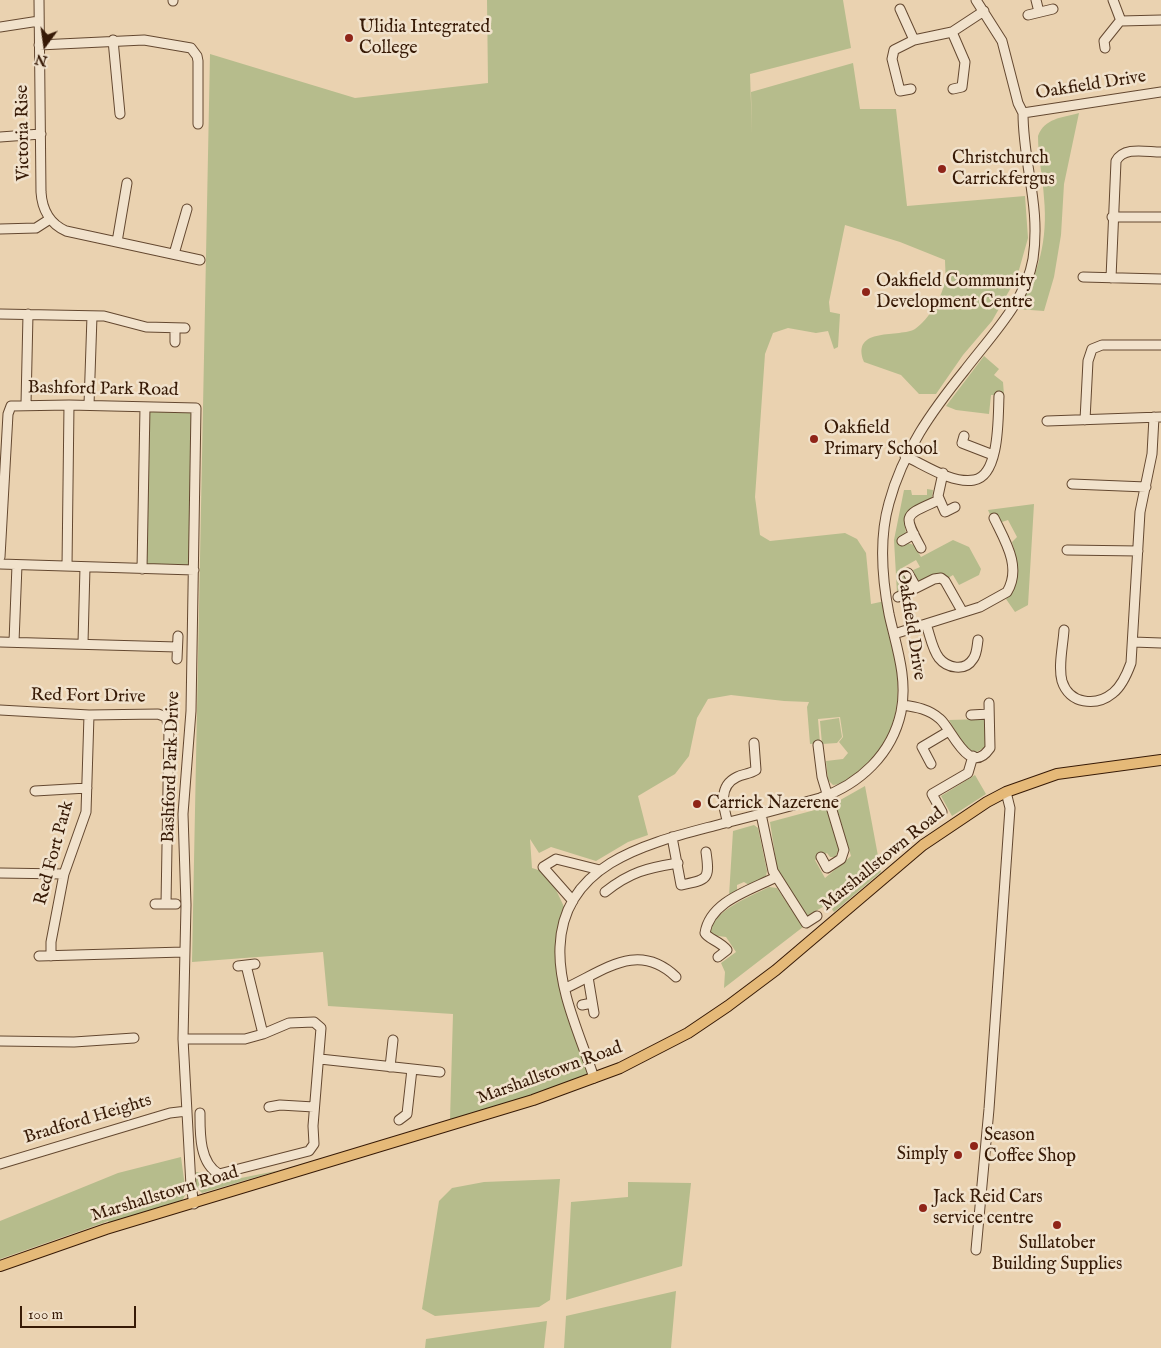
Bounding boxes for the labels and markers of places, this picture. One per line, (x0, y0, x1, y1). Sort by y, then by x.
place label: Ulidia Integrated College (359, 17, 490, 59)
marker: Ulidia Integrated College (343, 32, 355, 44)
place label: Christchurch Carrickfergus (952, 148, 1055, 190)
marker: Christchurch Carrickfergus (936, 163, 948, 175)
place label: Oakfield Community Development Centre (876, 271, 1034, 314)
marker: Oakfield Community Development Centre (860, 286, 872, 298)
place label: Oakfield Primary School (824, 418, 938, 460)
marker: Oakfield Primary School (808, 433, 820, 445)
place label: Carrick Nazerene (707, 793, 839, 815)
marker: Carrick Nazerene (691, 798, 703, 810)
place label: Season Coffee Shop (984, 1125, 1076, 1168)
marker: Season Coffee Shop (968, 1140, 980, 1152)
place label: Simply (897, 1144, 948, 1166)
marker: Simply (952, 1149, 964, 1161)
place label: Jack Reid Cars service centre (933, 1187, 1043, 1230)
marker: Jack Reid Cars service centre (917, 1202, 929, 1214)
marker: Sullatober Building Supplies (1051, 1219, 1063, 1231)
place label: Sullatober Building Supplies (992, 1233, 1122, 1276)

